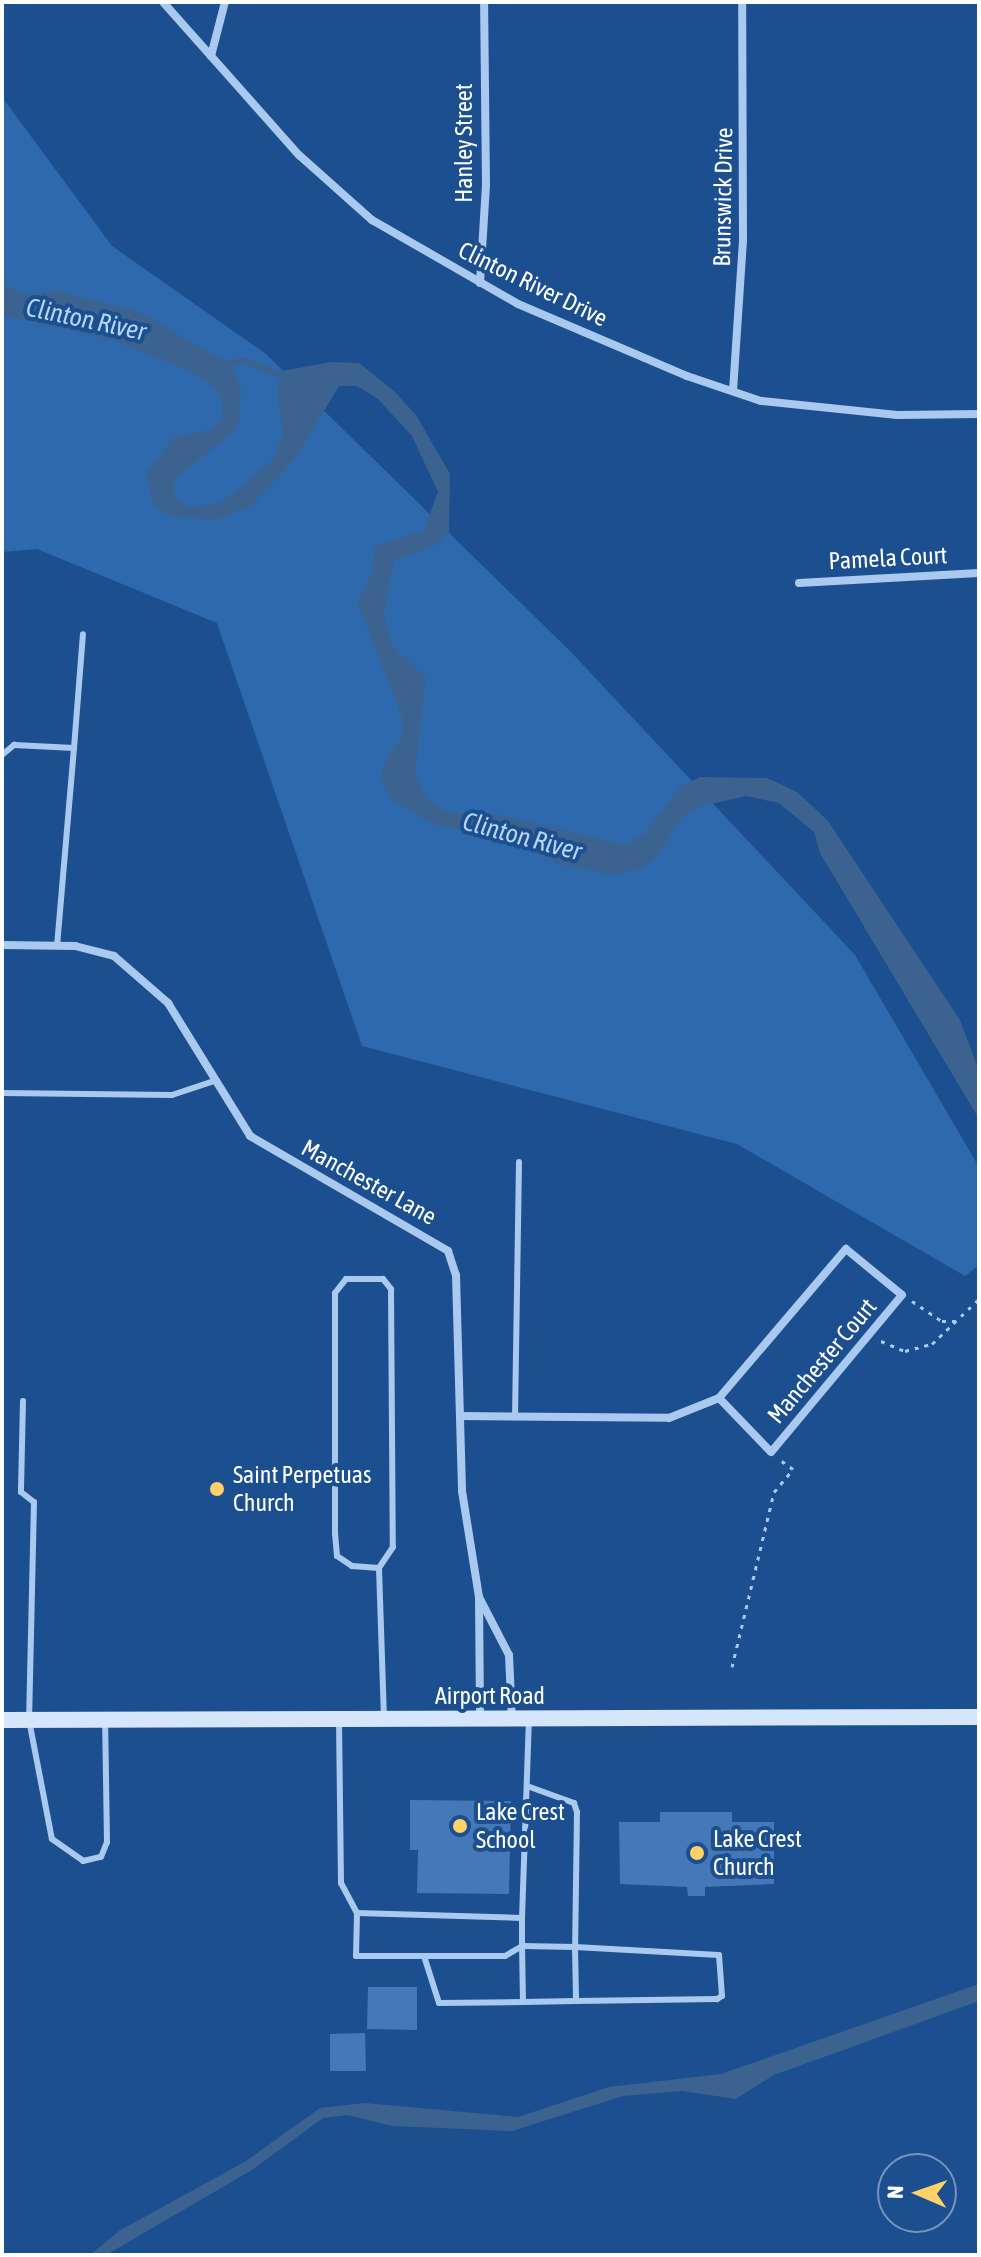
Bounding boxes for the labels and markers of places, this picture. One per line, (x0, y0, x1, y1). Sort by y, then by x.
place label: Saint Perpetuas Church (233, 1461, 372, 1517)
marker: Saint Perpetuas Church (208, 1480, 226, 1498)
place label: Lake Crest School (476, 1798, 565, 1854)
marker: Lake Crest School (451, 1817, 469, 1835)
place label: Lake Crest Church (713, 1825, 802, 1881)
marker: Lake Crest Church (688, 1844, 706, 1862)

